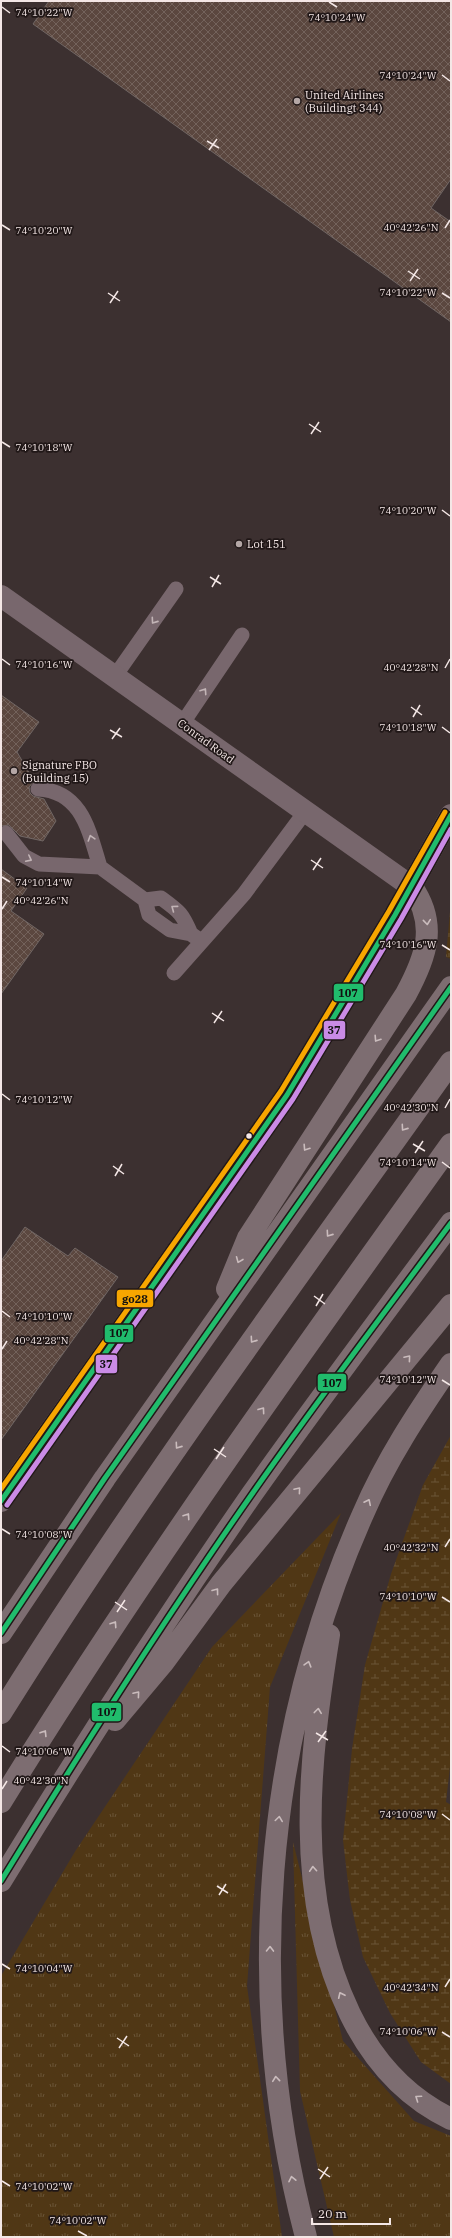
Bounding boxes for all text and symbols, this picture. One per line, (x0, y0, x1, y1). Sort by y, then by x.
text: 74°10'22"W (15, 6, 73, 19)
text: 74°10'24"W (308, 11, 366, 24)
text: 74°10'24"W (379, 69, 437, 82)
place label: United Airlines (Buildingt 344) (305, 88, 384, 115)
marker: United Airlines (Buildingt 344) (292, 96, 302, 106)
text: 40°42'26"N (384, 221, 439, 234)
text: 74°10'20"W (15, 224, 73, 237)
text: 74°10'22"W (379, 286, 437, 299)
text: 74°10'18"W (15, 441, 73, 454)
text: 74°10'20"W (379, 504, 437, 517)
place label: Lot 151 (247, 537, 286, 551)
marker: Lot 151 (234, 539, 244, 549)
one-way arrow (152, 617, 159, 624)
text: 74°10'16"W (15, 658, 73, 671)
text: 40°42'28"N (384, 661, 439, 674)
one-way arrow (199, 689, 206, 696)
street label: Conrad Road (175, 716, 237, 766)
text: 74°10'18"W (379, 721, 437, 734)
place label: Signature FBO (Building 15) (22, 758, 97, 785)
marker: Signature FBO (Building 15) (9, 766, 19, 776)
one-way arrow (87, 834, 96, 841)
one-way arrow (25, 854, 32, 862)
text: 74°10'14"W (15, 876, 73, 889)
text: 40°42'26"N (14, 894, 69, 907)
one-way arrow (171, 905, 178, 912)
one-way arrow (422, 919, 431, 926)
text: 74°10'16"W (379, 938, 437, 951)
line badge: 107 (333, 983, 364, 1002)
text: 107 (338, 986, 358, 1000)
line badge: 37 (323, 1020, 346, 1040)
text: 37 (327, 1023, 341, 1037)
one-way arrow (374, 1035, 381, 1042)
text: 74°10'12"W (15, 1093, 73, 1106)
text: 40°42'30"N (384, 1101, 439, 1114)
one-way arrow (402, 1123, 409, 1130)
unlabelled marker (244, 1131, 254, 1141)
one-way arrow (304, 1144, 311, 1151)
text: 74°10'14"W (379, 1156, 437, 1169)
one-way arrow (327, 1229, 334, 1236)
one-way arrow (236, 1255, 244, 1263)
line badge: go28 (116, 1289, 154, 1308)
text: go28 (122, 1292, 148, 1306)
text: 74°10'10"W (15, 1310, 73, 1323)
line badge: 107 (104, 1324, 134, 1343)
text: 107 (109, 1326, 129, 1340)
text: 40°42'28"N (14, 1334, 69, 1347)
one-way arrow (251, 1335, 258, 1342)
line badge: 37 (95, 1354, 118, 1374)
one-way arrow (403, 1355, 410, 1362)
text: 37 (99, 1357, 113, 1371)
line badge: 107 (317, 1373, 347, 1392)
text: 74°10'12"W (379, 1373, 437, 1386)
text: 107 (322, 1376, 342, 1390)
one-way arrow (257, 1407, 264, 1414)
one-way arrow (176, 1441, 183, 1448)
one-way arrow (294, 1488, 301, 1495)
one-way arrow (363, 1499, 371, 1506)
one-way arrow (182, 1513, 190, 1520)
text: 74°10'08"W (15, 1528, 73, 1541)
text: 40°42'32"N (384, 1541, 439, 1554)
one-way arrow (211, 1588, 218, 1595)
text: 74°10'10"W (379, 1590, 437, 1603)
one-way arrow (110, 1621, 117, 1628)
one-way arrow (303, 1661, 312, 1668)
one-way arrow (132, 1691, 139, 1698)
line badge: 107 (91, 1702, 122, 1722)
text: 107 (97, 1705, 117, 1719)
one-way arrow (313, 1708, 322, 1714)
one-way arrow (39, 1730, 47, 1737)
text: 74°10'06"W (15, 1745, 73, 1758)
text: 40°42'30"N (14, 1774, 69, 1787)
text: 74°10'08"W (379, 1808, 437, 1821)
one-way arrow (274, 1816, 283, 1822)
one-way arrow (308, 1866, 317, 1872)
one-way arrow (266, 1946, 274, 1952)
text: 74°10'04"W (15, 1962, 73, 1975)
text: 40°42'34"N (384, 1981, 439, 1994)
one-way arrow (338, 1992, 346, 2000)
text: 74°10'06"W (379, 2025, 437, 2038)
one-way arrow (271, 2076, 280, 2082)
one-way arrow (415, 2096, 422, 2103)
one-way arrow (289, 2175, 297, 2182)
text: 74°10'02"W (15, 2180, 73, 2193)
scale bar (312, 2200, 390, 2226)
text: 20 m (318, 2206, 347, 2221)
text: 74°10'02"W (49, 2214, 107, 2227)

